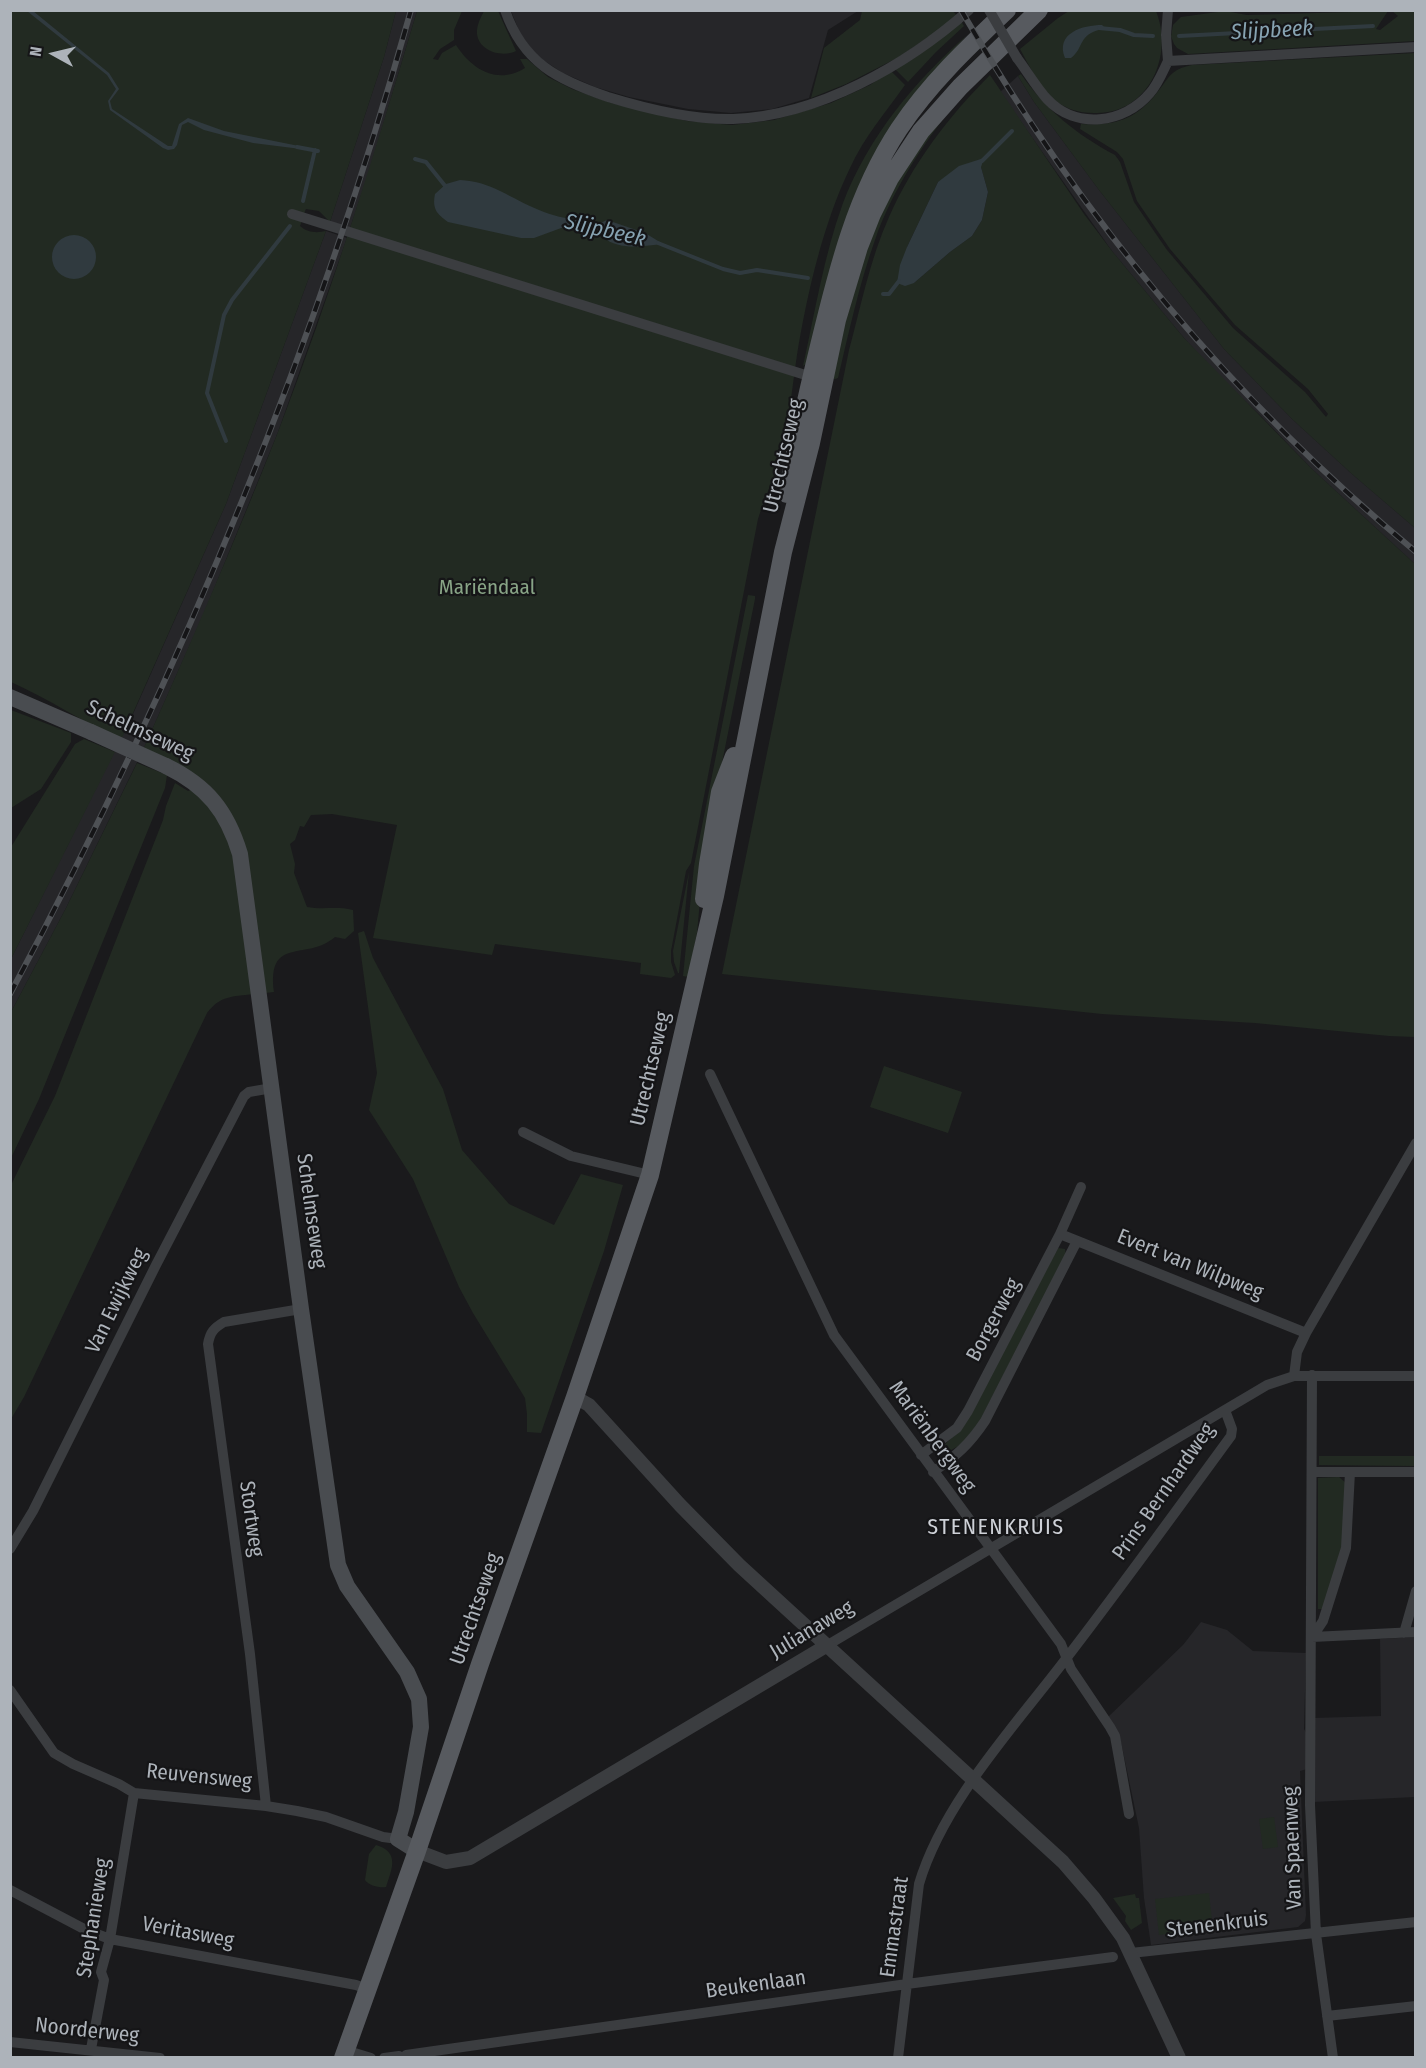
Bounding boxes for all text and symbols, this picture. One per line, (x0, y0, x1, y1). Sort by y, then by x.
water label: Slijpbeek (1230, 16, 1314, 46)
north arrow (24, 24, 84, 84)
text: N (26, 45, 46, 57)
water label: Slijpbeek (562, 209, 648, 253)
street label: Utrechtseweg (759, 396, 809, 516)
park label: Mariëndaal (439, 575, 535, 601)
street label: Schelmseweg (82, 695, 198, 767)
street label: Utrechtseweg (626, 1009, 676, 1129)
street label: Schelmseweg (290, 1152, 332, 1270)
street label: Evert van Wilpweg (1113, 1224, 1267, 1306)
street label: Van Ewijkweg (81, 1244, 153, 1358)
street label: Borgerweg (962, 1274, 1026, 1366)
street label: Mariënbergweg (883, 1376, 981, 1498)
street label: Prins Bernhardweg (1107, 1419, 1221, 1565)
street label: Stortweg (233, 1480, 269, 1558)
district label: STENENKRUIS (927, 1515, 1065, 1541)
street label: Utrechtseweg (445, 1550, 507, 1668)
street label: Julianaweg (766, 1595, 858, 1665)
street label: Reuvensweg (145, 1759, 253, 1795)
street label: Van Spaenweg (1278, 1786, 1308, 1910)
street label: Stephanieweg (72, 1856, 116, 1980)
street label: Emmastraat (875, 1875, 915, 1979)
street label: Stenenkruis (1165, 1906, 1269, 1944)
street label: Veritasweg (140, 1912, 236, 1954)
street label: Beukenlaan (704, 1966, 808, 2004)
street label: Noorderweg (34, 2013, 140, 2049)

